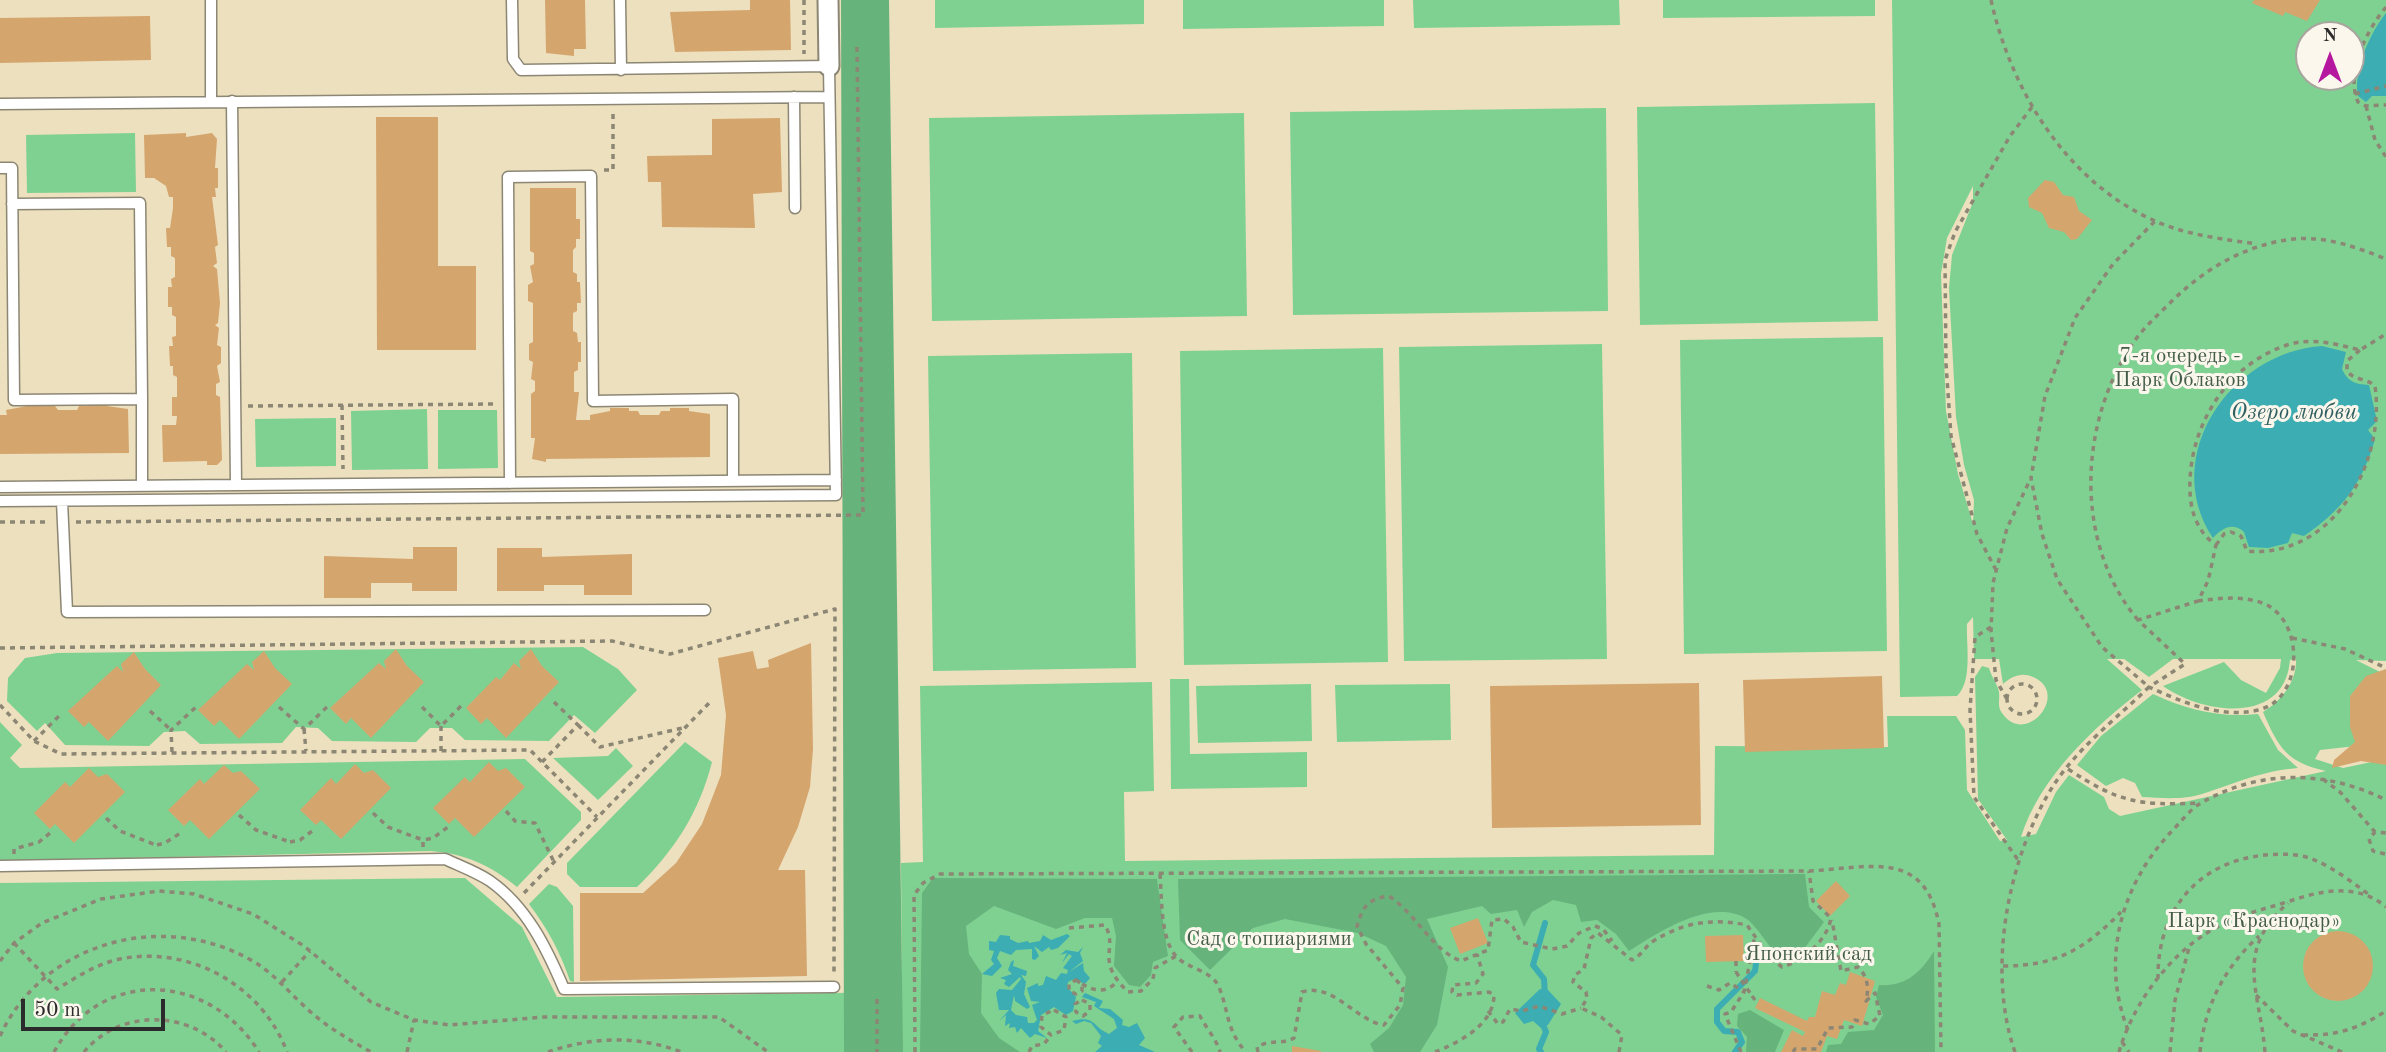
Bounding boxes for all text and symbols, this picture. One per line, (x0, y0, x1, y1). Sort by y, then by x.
north arrow (2295, 21, 2365, 91)
text: N (2323, 27, 2337, 46)
park label: 7-я очередь - Парк Облаков (2114, 343, 2246, 393)
water label: Озеро любви (2231, 399, 2357, 427)
park label: Парк «Краснодар» (2168, 908, 2340, 934)
park label: Сад с топиариями (1186, 926, 1352, 952)
park label: Японский сад (1744, 941, 1872, 967)
scale bar (24, 986, 168, 1030)
text: 50 m (34, 1000, 81, 1021)

